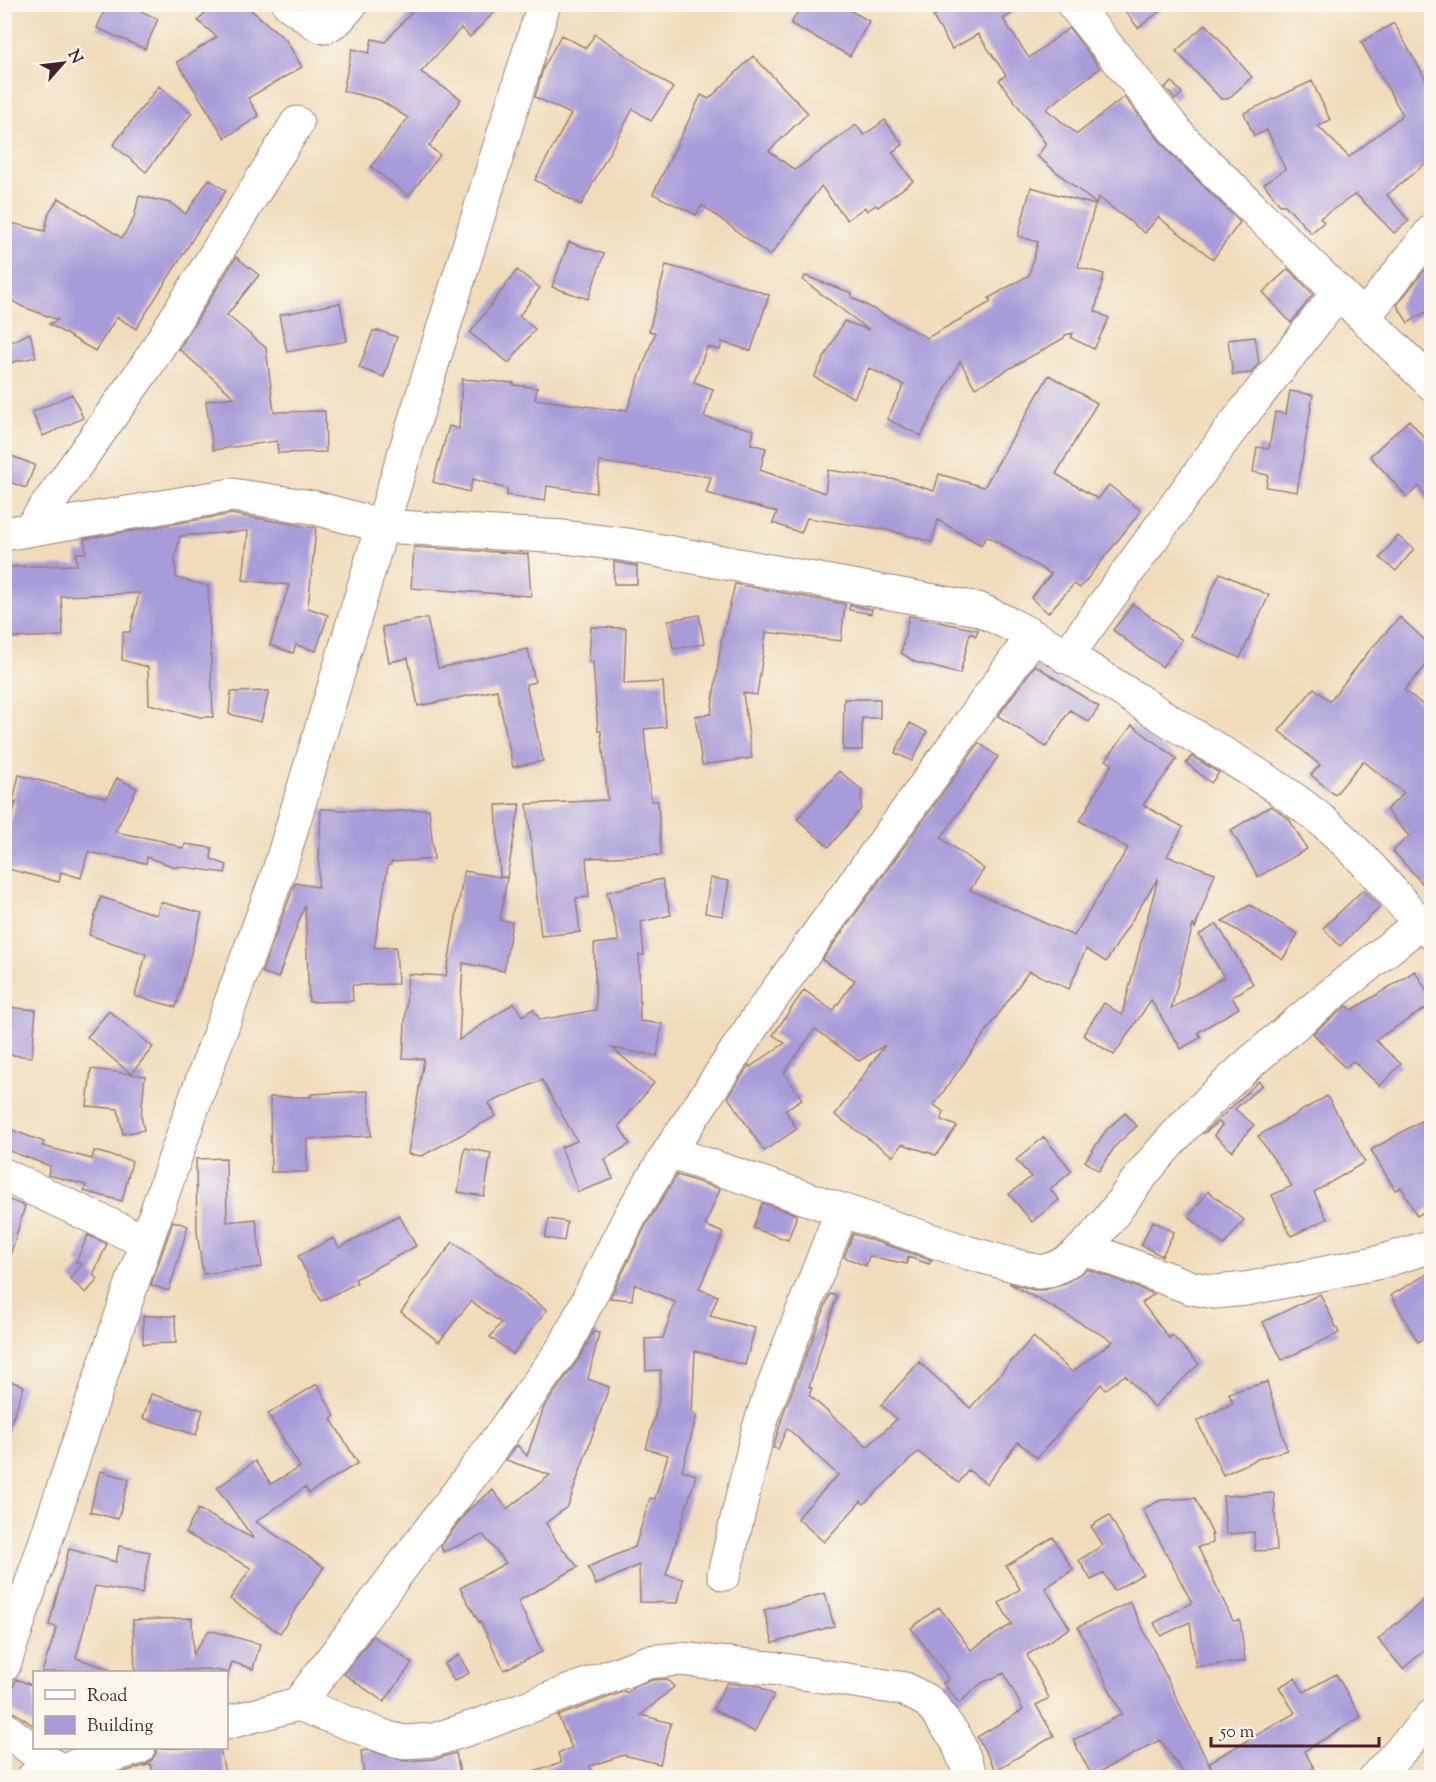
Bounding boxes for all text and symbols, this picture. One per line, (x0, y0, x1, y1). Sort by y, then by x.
north arrow (33, 33, 93, 93)
text: N (61, 46, 87, 68)
legend (33, 1671, 228, 1749)
text: Road (87, 1684, 127, 1710)
scale bar (1211, 1710, 1379, 1748)
text: Building (87, 1714, 153, 1740)
text: 50 m (1219, 1720, 1255, 1746)

